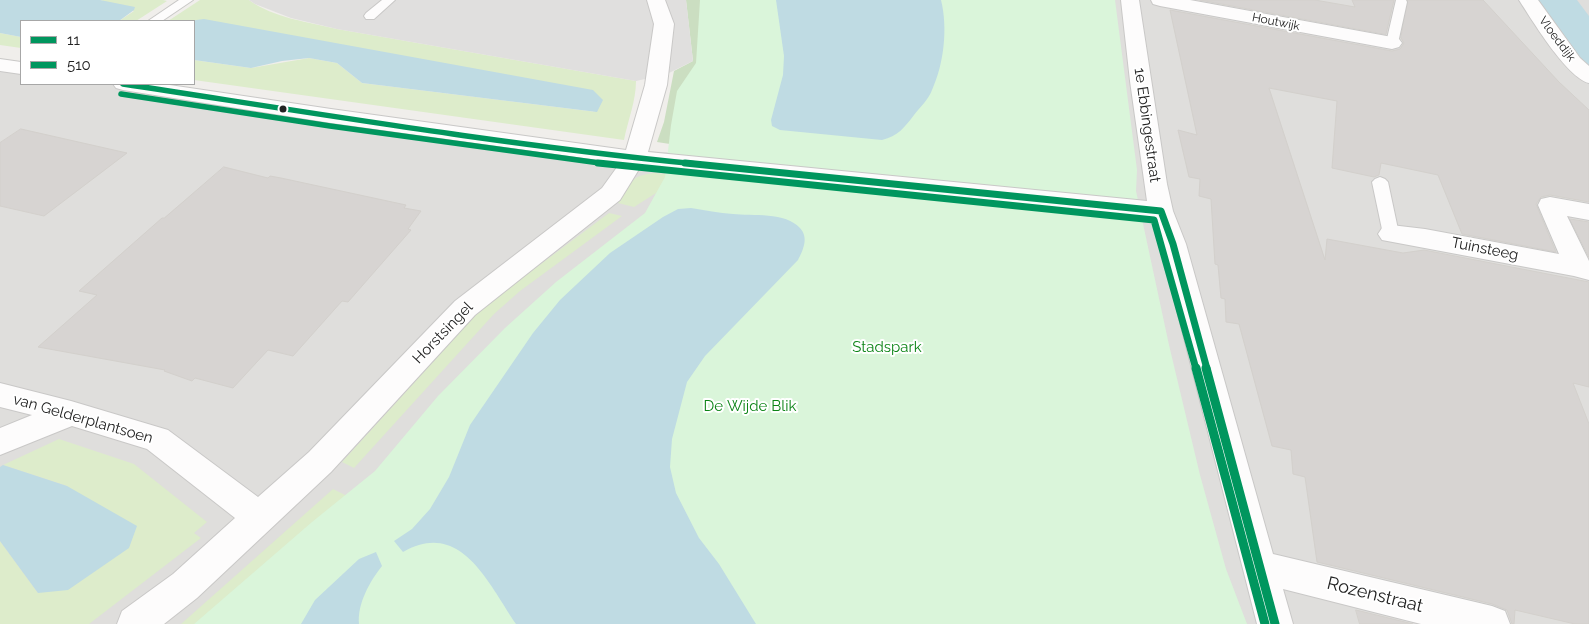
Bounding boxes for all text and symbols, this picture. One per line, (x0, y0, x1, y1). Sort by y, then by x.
street label: Houtwijk (1251, 10, 1301, 34)
street label: Vloeddijk (1536, 14, 1578, 64)
legend (20, 20, 195, 85)
text: 11 (67, 31, 80, 49)
text: 510 (67, 56, 91, 74)
street label: 1e Ebbingestraat (1130, 67, 1164, 183)
unlabelled marker (278, 104, 288, 114)
street label: Tuinsteeg (1450, 234, 1520, 264)
street label: Horstsingel (409, 298, 477, 368)
park label: Stadspark (852, 338, 922, 356)
street label: van Gelderplantsoen (11, 390, 155, 448)
park label: De Wijde Blik (704, 397, 796, 415)
street label: Rozenstraat (1325, 573, 1425, 617)

